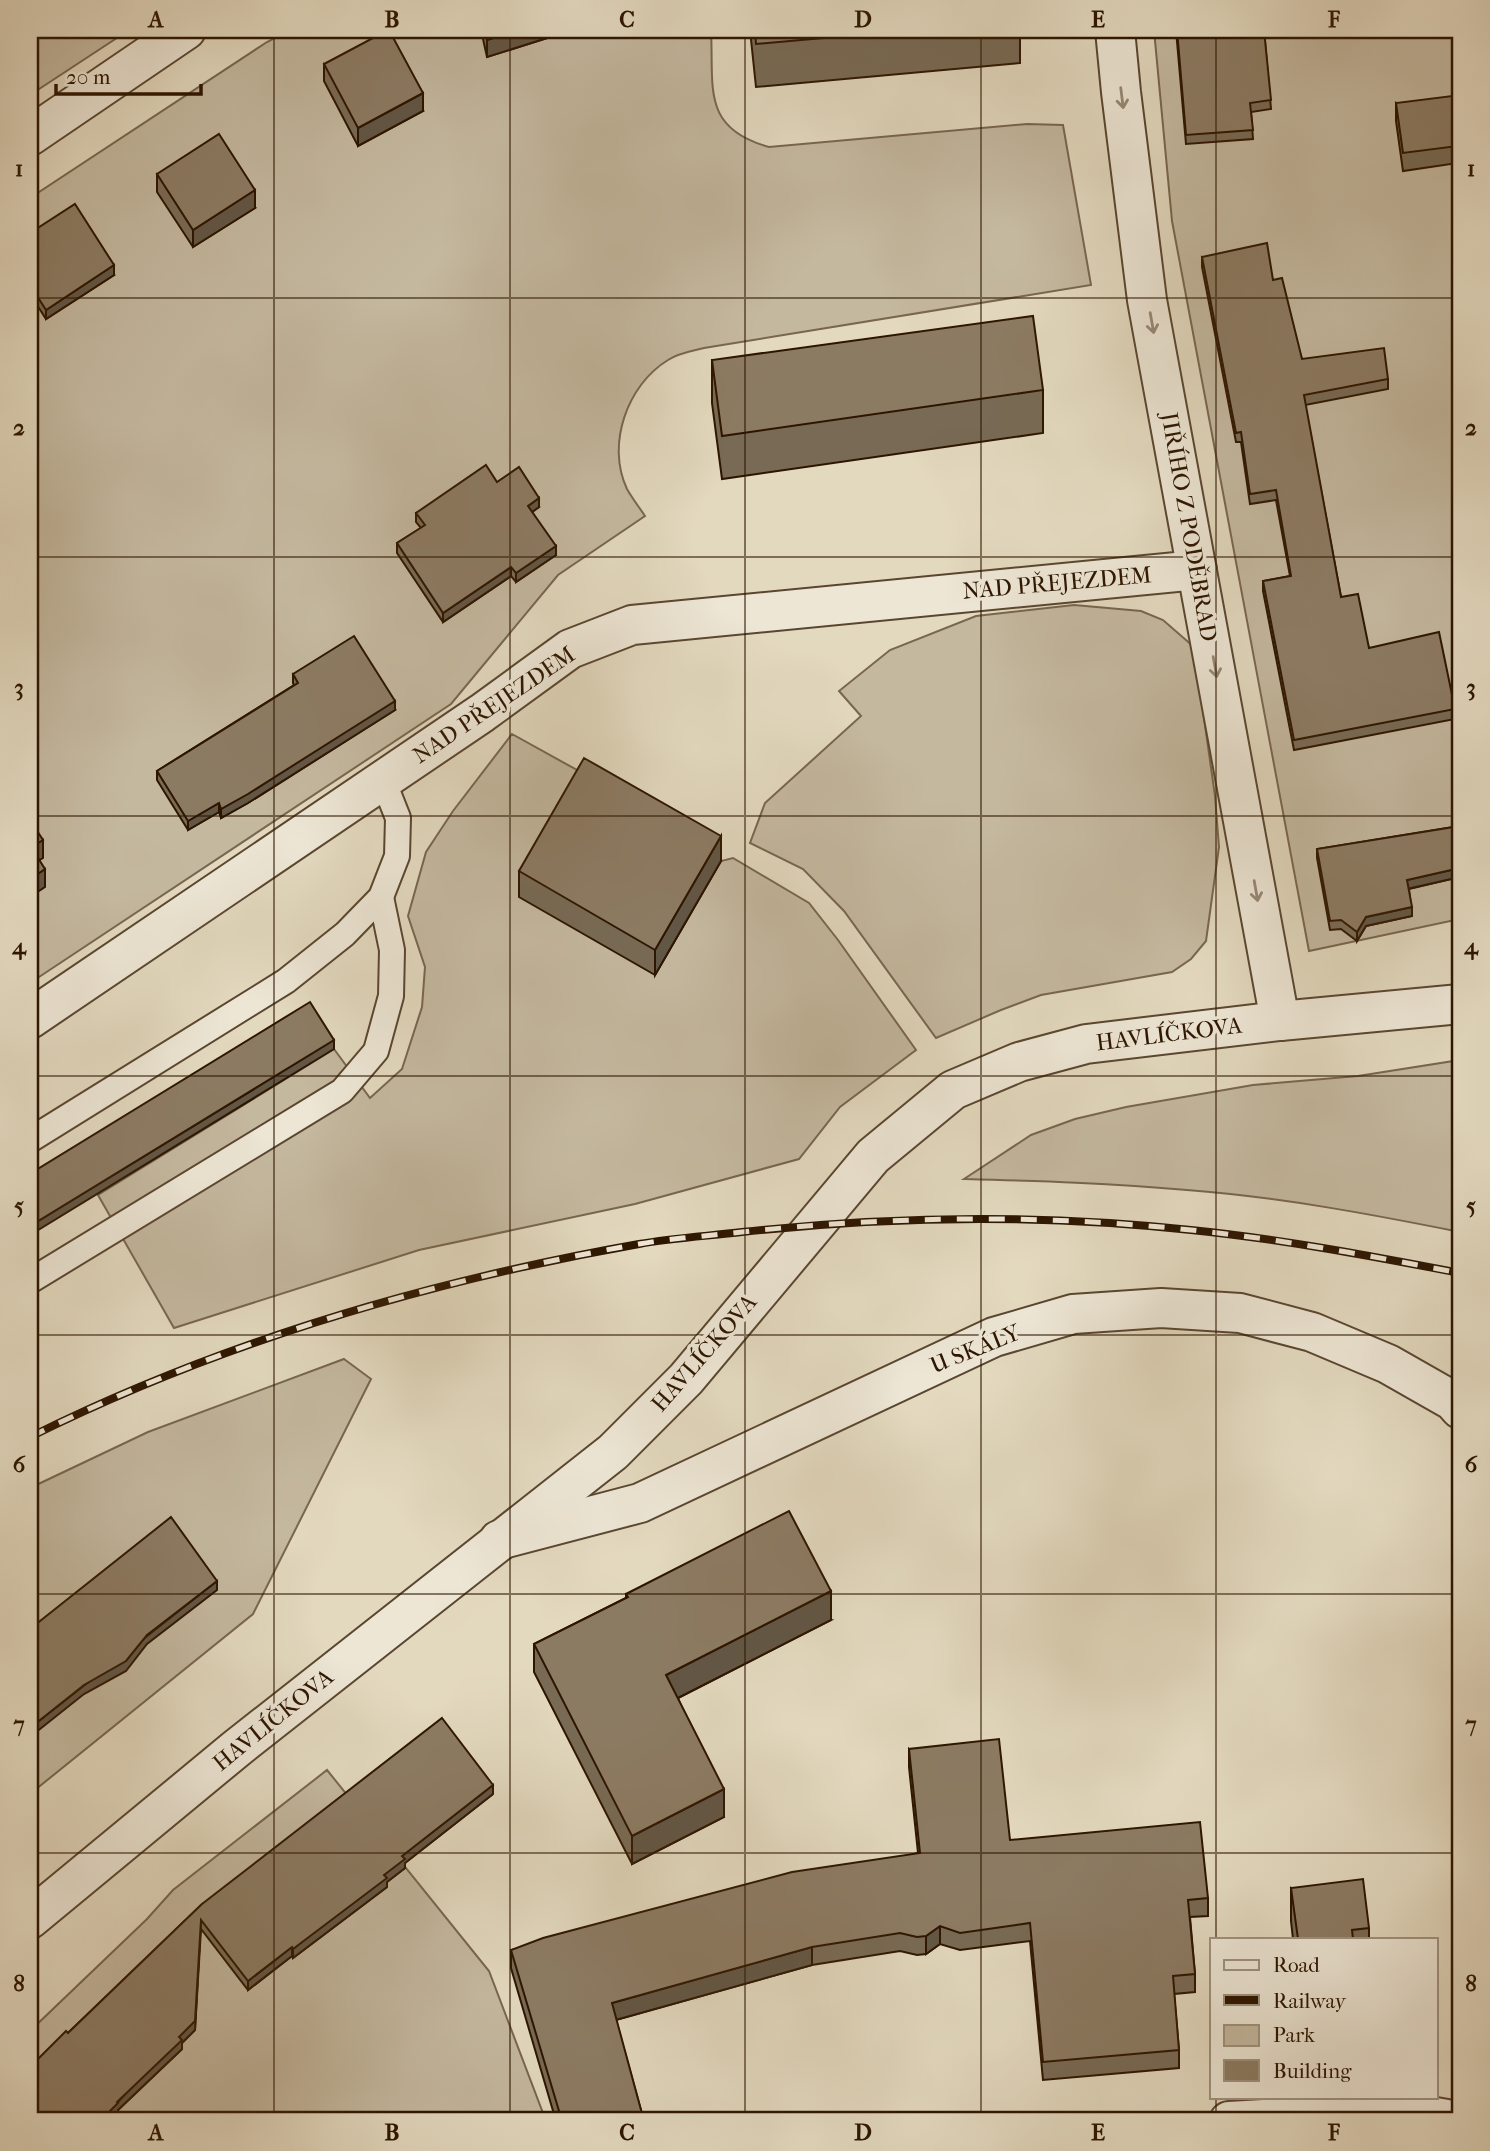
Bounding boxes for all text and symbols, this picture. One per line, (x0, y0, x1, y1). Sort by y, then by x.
text: A (147, 6, 165, 33)
text: B (385, 6, 400, 33)
text: C (619, 6, 635, 33)
text: D (854, 6, 872, 33)
text: E (1091, 6, 1105, 33)
text: F (1327, 6, 1341, 33)
scale bar (56, 52, 201, 96)
text: 20 m (66, 65, 111, 89)
one-way arrow (1115, 86, 1128, 109)
text: 1 (15, 155, 23, 182)
text: 1 (1467, 155, 1475, 182)
one-way arrow (1146, 311, 1159, 334)
street label: JIŘÍHO Z PODĚBRAD (1155, 408, 1222, 644)
text: 2 (13, 414, 25, 441)
text: 2 (1465, 414, 1477, 441)
street label: NAD PŘEJEZDEM (961, 561, 1153, 605)
street label: NAD PŘEJEZDEM (408, 641, 580, 769)
one-way arrow (1209, 655, 1222, 678)
text: 3 (14, 674, 24, 701)
text: 3 (1466, 674, 1476, 701)
one-way arrow (1250, 879, 1263, 902)
text: 4 (11, 933, 27, 960)
text: 4 (1463, 933, 1479, 960)
street label: HAVLÍČKOVA (1095, 1012, 1245, 1056)
text: 5 (14, 1192, 24, 1219)
text: 5 (1466, 1192, 1476, 1219)
street label: HAVLÍČKOVA (646, 1288, 763, 1417)
street label: U SKÁLY (926, 1318, 1025, 1379)
text: 6 (13, 1451, 26, 1478)
text: 6 (1465, 1451, 1478, 1478)
street label: HAVLÍČKOVA (207, 1663, 339, 1777)
text: 7 (12, 1711, 25, 1738)
text: 7 (1464, 1711, 1477, 1738)
legend (1210, 1938, 1438, 2098)
text: Road (1273, 1953, 1320, 1977)
text: 8 (13, 1970, 25, 1997)
text: 8 (1465, 1970, 1477, 1997)
text: Railway (1273, 1989, 1347, 2013)
text: Park (1273, 2023, 1315, 2047)
text: Building (1273, 2059, 1352, 2083)
text: A (147, 2119, 165, 2146)
text: B (385, 2119, 400, 2146)
text: C (619, 2119, 635, 2146)
text: D (854, 2119, 872, 2146)
text: E (1091, 2119, 1105, 2146)
text: F (1327, 2119, 1341, 2146)

